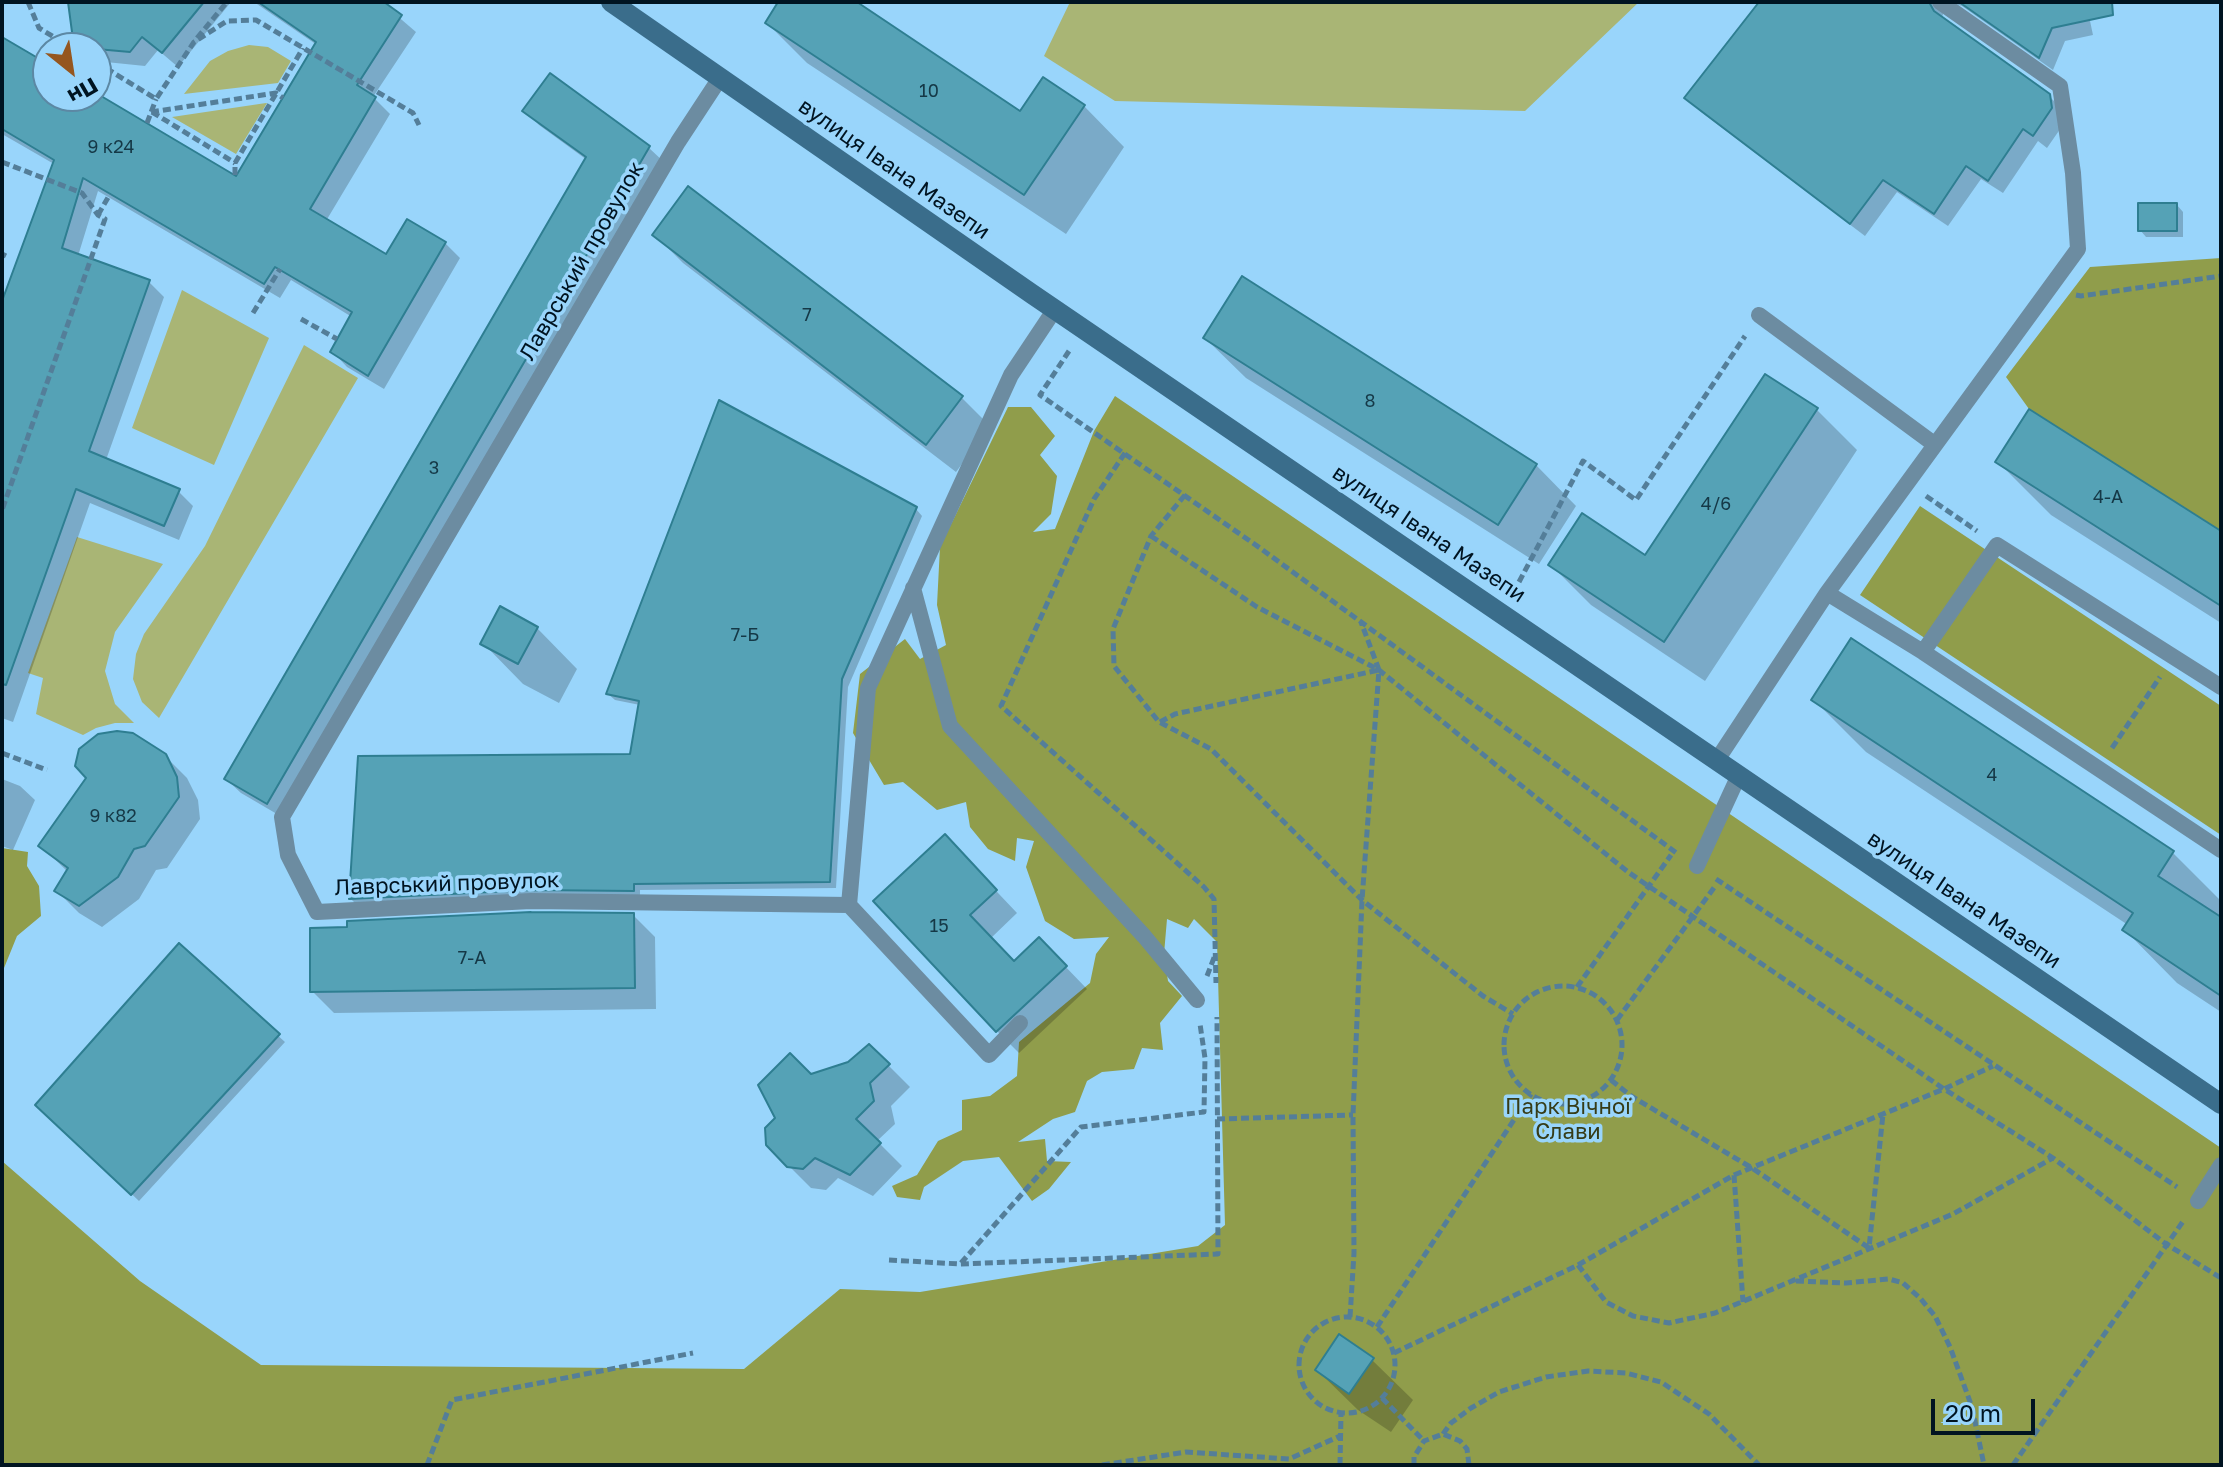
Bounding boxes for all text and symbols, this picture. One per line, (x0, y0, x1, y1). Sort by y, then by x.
north arrow (32, 32, 112, 112)
text: Пн (64, 72, 103, 111)
house number: 10 (919, 80, 939, 102)
street label: вулиця Івана Мазепи (793, 93, 995, 245)
house number: 9 к24 (87, 136, 135, 158)
street label: Лаврський провулок (514, 157, 650, 365)
house number: 7 (802, 304, 812, 326)
house number: 8 (1365, 390, 1375, 412)
house number: 3 (429, 457, 439, 479)
street label: вулиця Івана Мазепи (1327, 459, 1531, 609)
house number: 4-А (2093, 486, 2123, 508)
house number: 4/6 (1701, 493, 1731, 515)
house number: 7-Б (731, 624, 759, 646)
house number: 4 (1987, 764, 1997, 786)
house number: 9 к82 (89, 805, 137, 827)
street label: вулиця Івана Мазепи (1862, 825, 2066, 975)
street label: Лаврський провулок (334, 867, 560, 901)
house number: 15 (929, 915, 949, 937)
house number: 7-А (458, 947, 486, 969)
park label: Парк Вічної Слави (1505, 1094, 1631, 1146)
scale bar (1935, 1383, 2039, 1433)
text: 20 m (1945, 1398, 2001, 1427)

